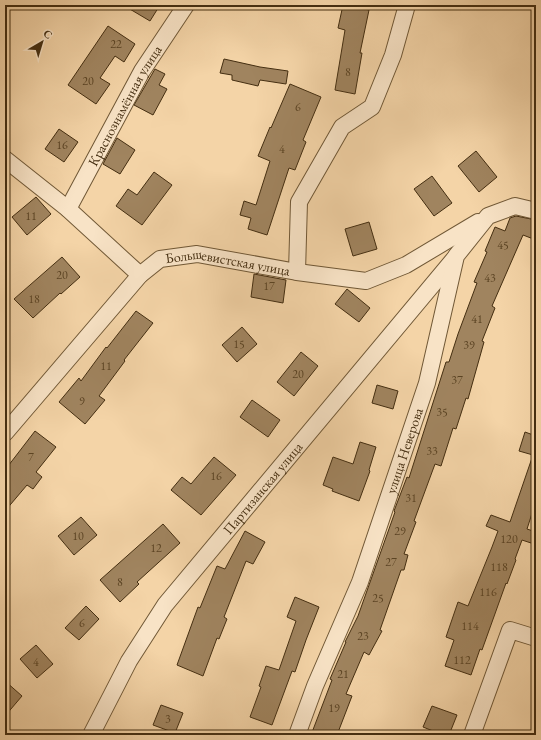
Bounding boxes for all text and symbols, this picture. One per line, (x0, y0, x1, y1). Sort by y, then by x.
north arrow (22, 22, 62, 62)
text: С (41, 26, 56, 42)
house number: 22 (110, 36, 122, 52)
street label: Краснознамённая улица (84, 41, 166, 169)
house number: 8 (345, 64, 351, 80)
house number: 20 (82, 73, 94, 89)
house number: 6 (295, 99, 301, 115)
house number: 16 (56, 137, 68, 153)
house number: 4 (279, 141, 285, 157)
house number: 11 (25, 208, 37, 224)
house number: 45 (497, 237, 509, 253)
street label: Большевистская улица (164, 244, 292, 280)
house number: 20 (56, 267, 68, 283)
house number: 43 (484, 270, 496, 286)
house number: 17 (263, 278, 275, 294)
house number: 18 (28, 291, 40, 307)
house number: 41 (471, 311, 483, 327)
house number: 15 (233, 336, 245, 352)
house number: 39 (463, 337, 475, 353)
house number: 11 (100, 358, 112, 374)
house number: 20 (292, 366, 304, 382)
house number: 37 (451, 372, 463, 388)
house number: 9 (79, 393, 85, 409)
house number: 35 (436, 404, 448, 420)
street label: улица Неверова (381, 405, 427, 496)
street label: Партизанская улица (219, 438, 307, 538)
house number: 33 (426, 443, 438, 459)
house number: 7 (28, 449, 34, 465)
house number: 16 (210, 468, 222, 484)
house number: 31 (405, 490, 417, 506)
house number: 29 (394, 523, 406, 539)
house number: 10 (72, 528, 84, 544)
house number: 120 (500, 531, 518, 547)
house number: 12 (150, 540, 162, 556)
house number: 27 (385, 554, 397, 570)
house number: 118 (490, 559, 508, 575)
house number: 8 (117, 574, 123, 590)
house number: 116 (479, 584, 497, 600)
house number: 25 (372, 590, 384, 606)
house number: 6 (79, 615, 85, 631)
house number: 114 (461, 618, 479, 634)
house number: 23 (357, 628, 369, 644)
house number: 112 (453, 652, 471, 668)
house number: 4 (33, 654, 39, 670)
house number: 21 (337, 666, 349, 682)
house number: 19 (328, 700, 340, 716)
house number: 3 (165, 711, 171, 727)

